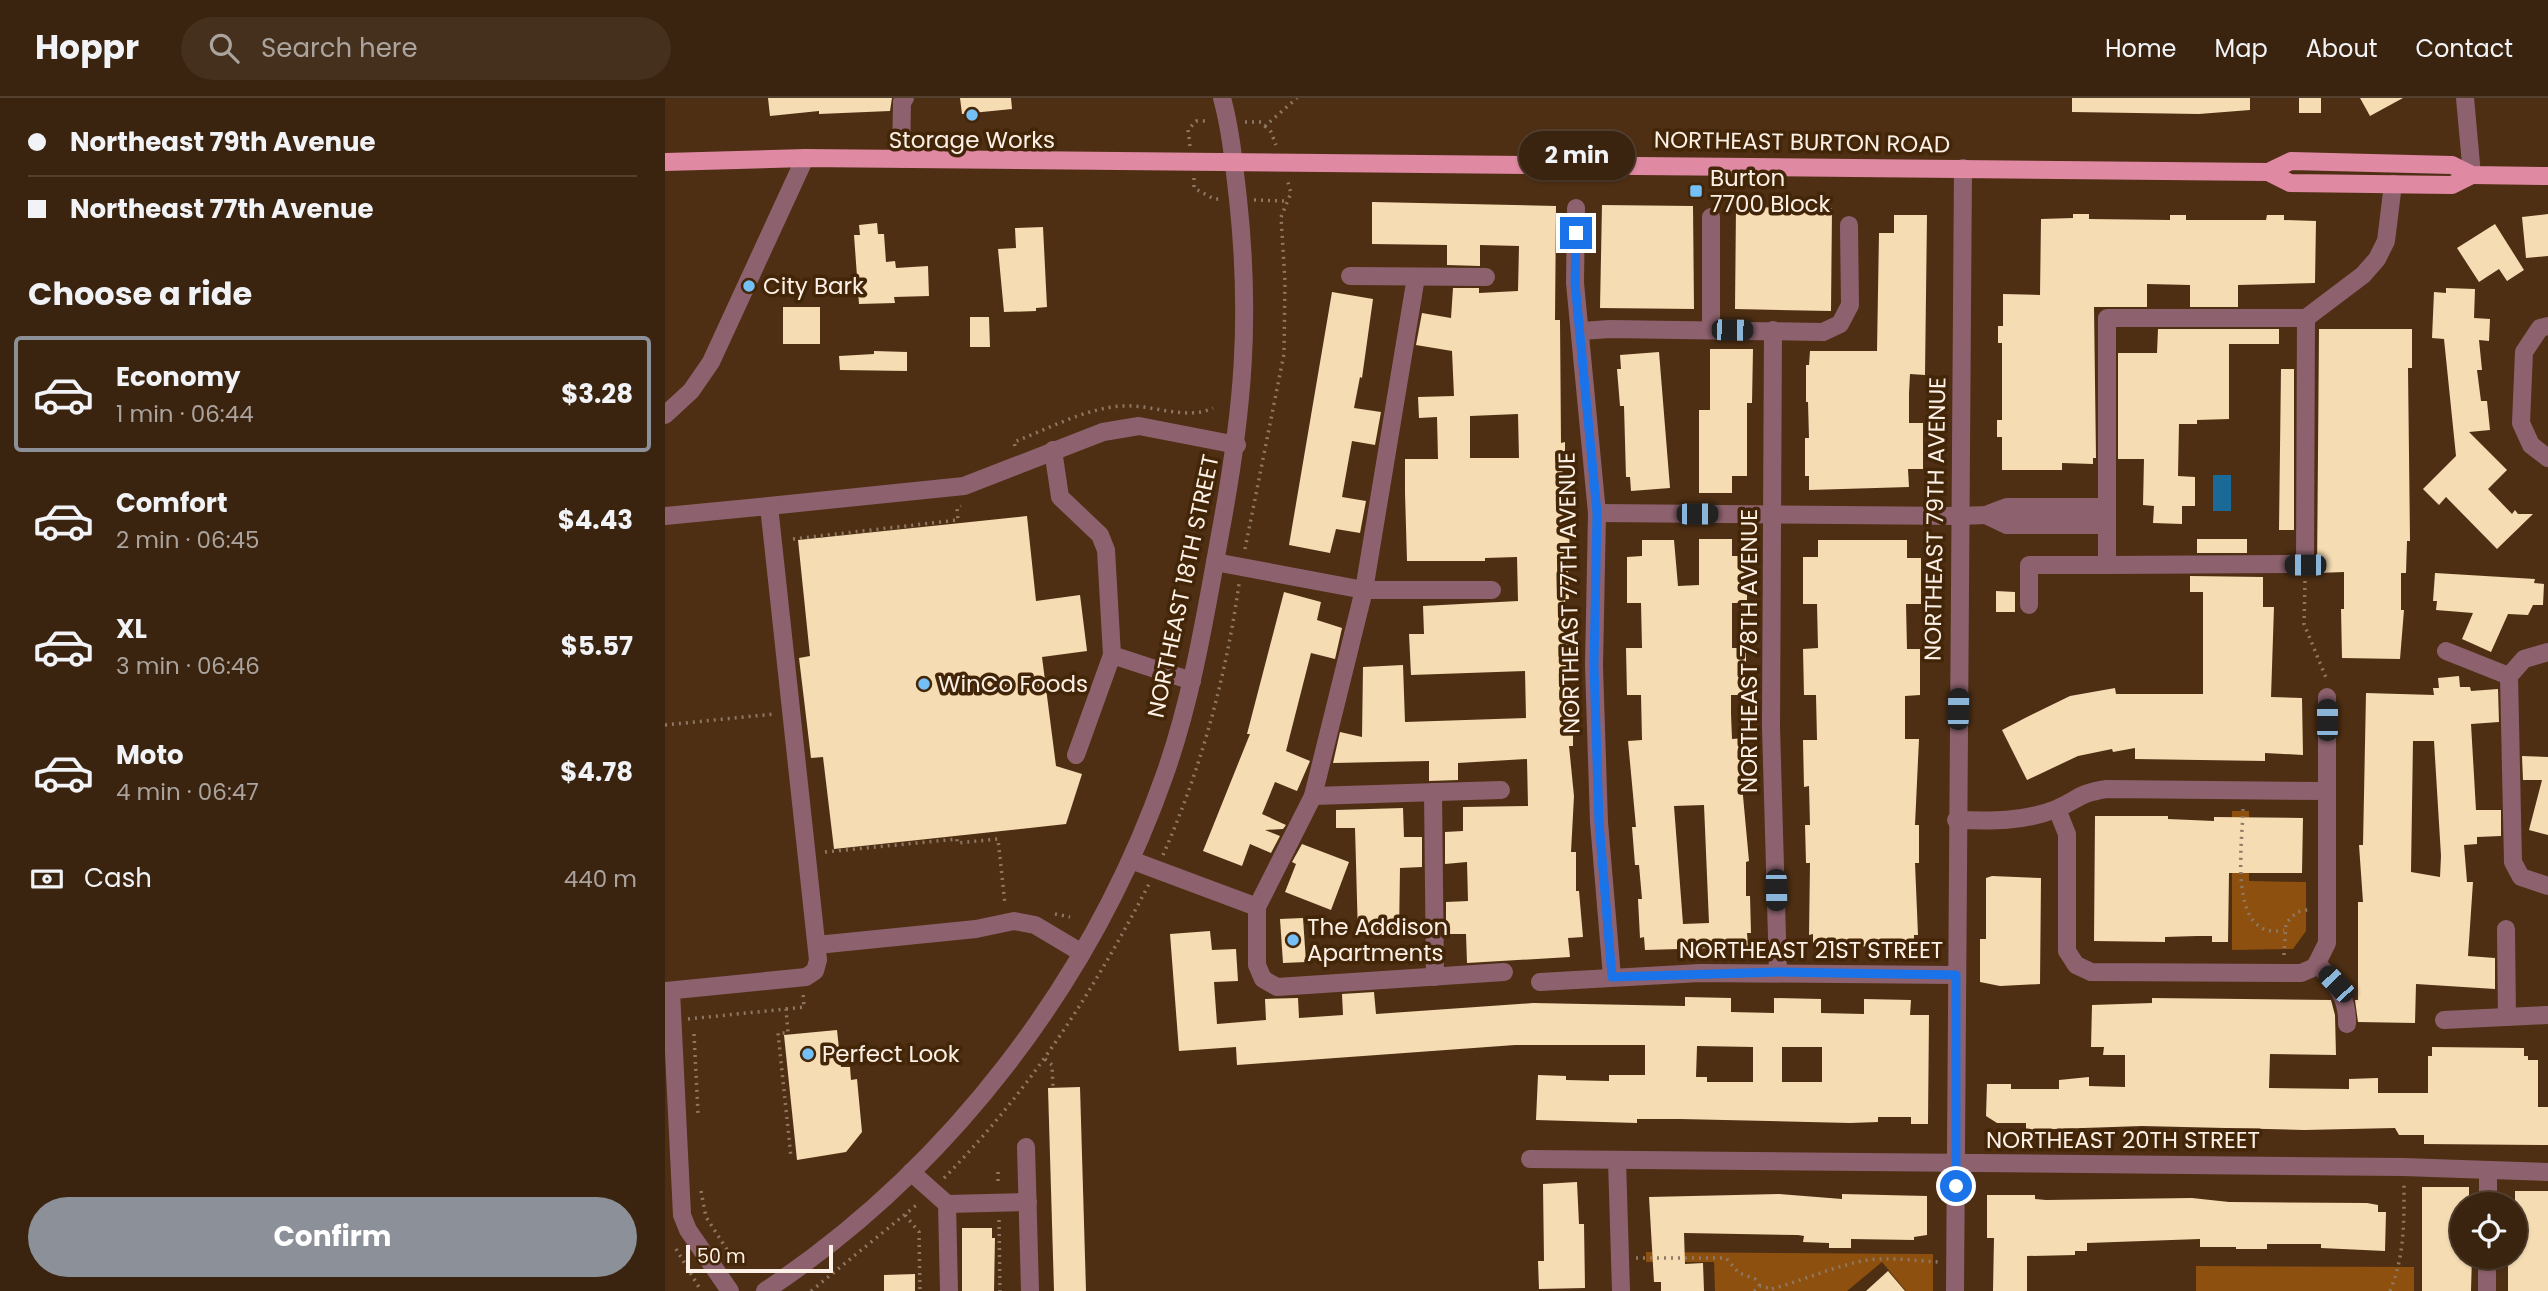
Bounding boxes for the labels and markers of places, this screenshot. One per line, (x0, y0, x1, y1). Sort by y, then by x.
marker: Storage Works (964, 107, 980, 123)
place label: Storage Works (889, 124, 1055, 156)
place label: Burton 7700 Block (1710, 162, 1831, 220)
marker: Burton 7700 Block (1688, 183, 1704, 199)
place label: City Bark (763, 270, 864, 302)
marker: City Bark (741, 278, 757, 294)
place label: WinCo Foods (938, 668, 1088, 700)
marker: WinCo Foods (916, 676, 932, 692)
place label: The Addison Apartments (1307, 911, 1448, 969)
marker: The Addison Apartments (1285, 932, 1301, 948)
place label: Perfect Look (822, 1038, 960, 1070)
marker: Perfect Look (800, 1046, 816, 1062)

